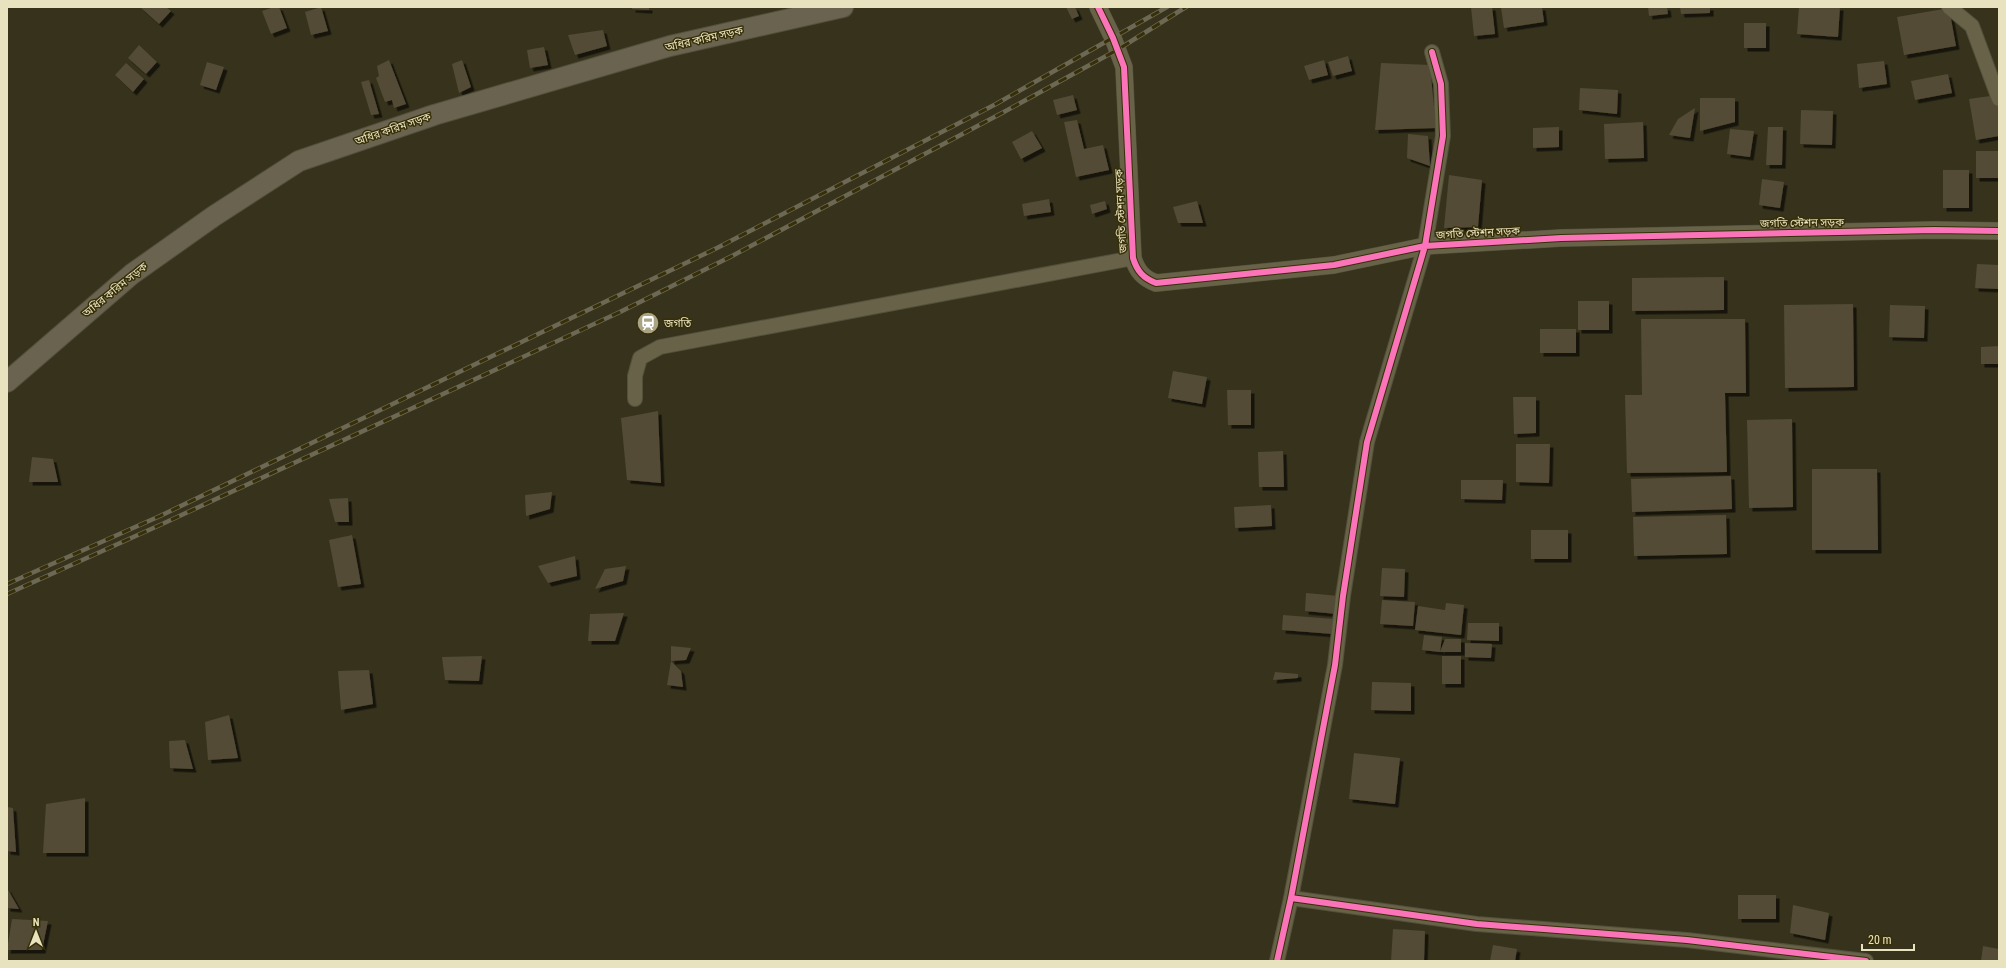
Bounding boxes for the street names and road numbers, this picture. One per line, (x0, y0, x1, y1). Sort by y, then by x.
street label: অধির করিম সড়ক (663, 24, 744, 55)
street label: অধির করিম সড়ক (352, 110, 433, 148)
street label: জগতি স্টেশন সড়ক (1112, 169, 1130, 254)
street label: জগতি স্টেশন সড়ক (1759, 216, 1844, 230)
street label: জগতি স্টেশন সড়ক (1435, 224, 1520, 242)
street label: অধির করিম সড়ক (79, 260, 150, 321)

